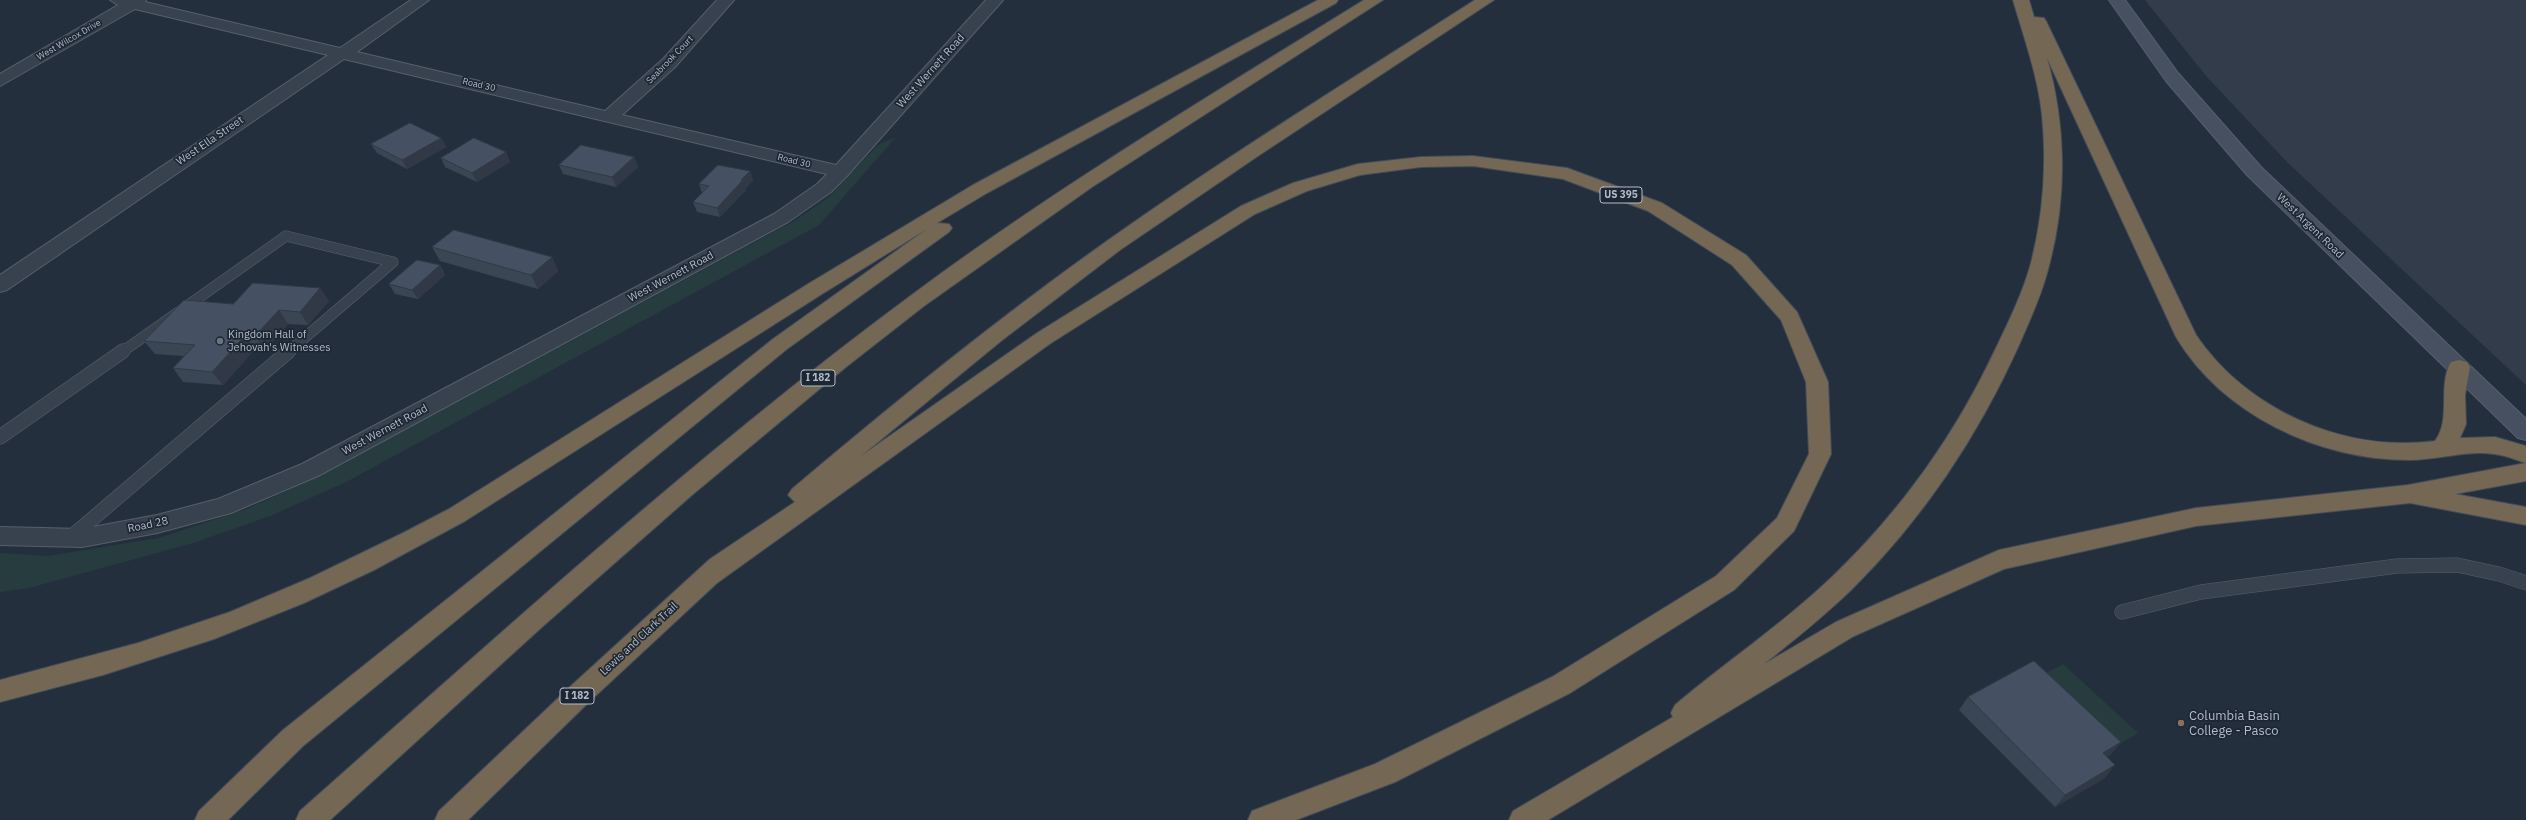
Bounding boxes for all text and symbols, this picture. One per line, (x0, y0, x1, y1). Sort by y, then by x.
street label: West Wilcox Drive (35, 17, 103, 63)
street label: West Wernett Road (894, 31, 968, 111)
street label: Seabrook Court (644, 34, 696, 86)
street label: Road 30 (461, 76, 497, 94)
street label: West Ella Street (174, 114, 246, 168)
street label: Road 30 (776, 152, 812, 170)
road number: US 395 (1600, 187, 1642, 203)
street label: West Argent Road (2274, 191, 2346, 261)
street label: West Wernett Road (626, 249, 716, 305)
place label: Kingdom Hall of Jehovah's Witnesses (228, 328, 331, 354)
marker: Kingdom Hall of Jehovah's Witnesses (215, 336, 225, 346)
road number: I 182 (801, 370, 835, 386)
street label: West Wernett Road (340, 402, 430, 458)
street label: Road 28 (127, 514, 169, 536)
street label: Lewis and Clark Trail (598, 600, 680, 678)
road number: I 182 (560, 688, 594, 704)
place label: Columbia Basin College - Pasco (2189, 708, 2280, 739)
marker: Columbia Basin College - Pasco (2176, 718, 2186, 728)

